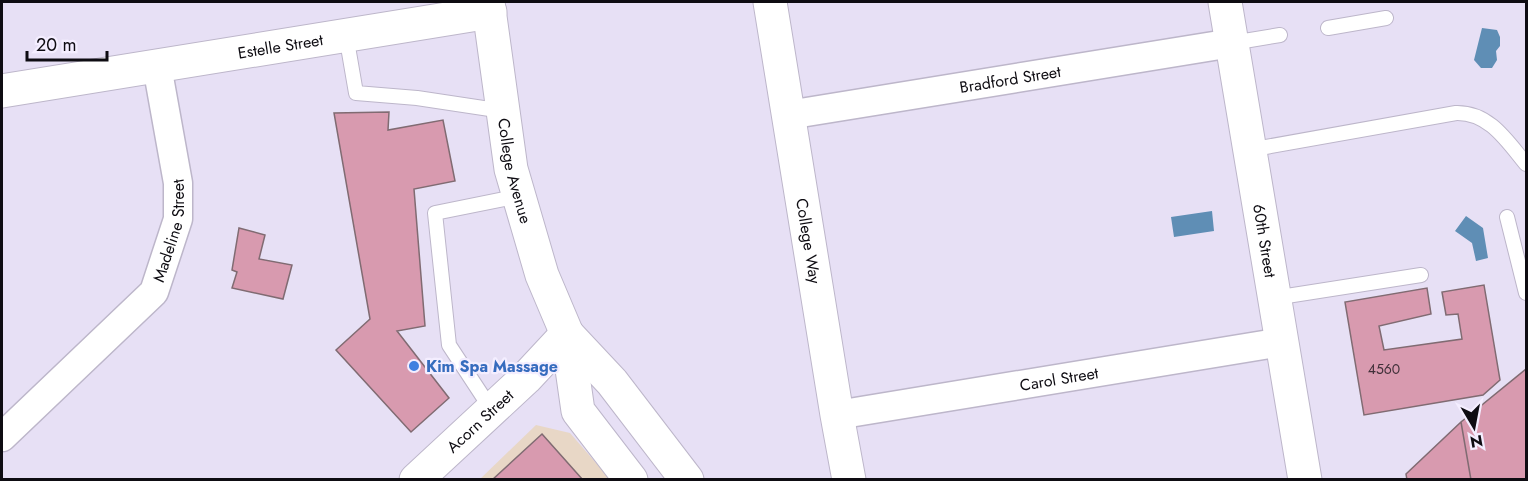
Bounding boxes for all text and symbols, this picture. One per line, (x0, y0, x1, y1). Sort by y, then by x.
scale bar (27, 24, 106, 62)
street label: Estelle Street (236, 28, 325, 65)
text: 20 m (36, 32, 76, 58)
street label: Bradford Street (958, 60, 1063, 99)
street label: College Avenue (492, 117, 537, 226)
street label: Madeline Street (147, 177, 190, 285)
street label: College Way (790, 196, 827, 286)
street label: 60th Street (1247, 202, 1282, 279)
place label: Kim Spa Massage (426, 355, 558, 378)
marker: Kim Spa Massage (407, 359, 421, 373)
house number: 4560 (1368, 359, 1400, 379)
street label: Carol Street (1018, 361, 1100, 397)
street label: Acorn Street (442, 384, 519, 458)
north arrow (1444, 397, 1504, 457)
text: N (1468, 429, 1485, 454)

